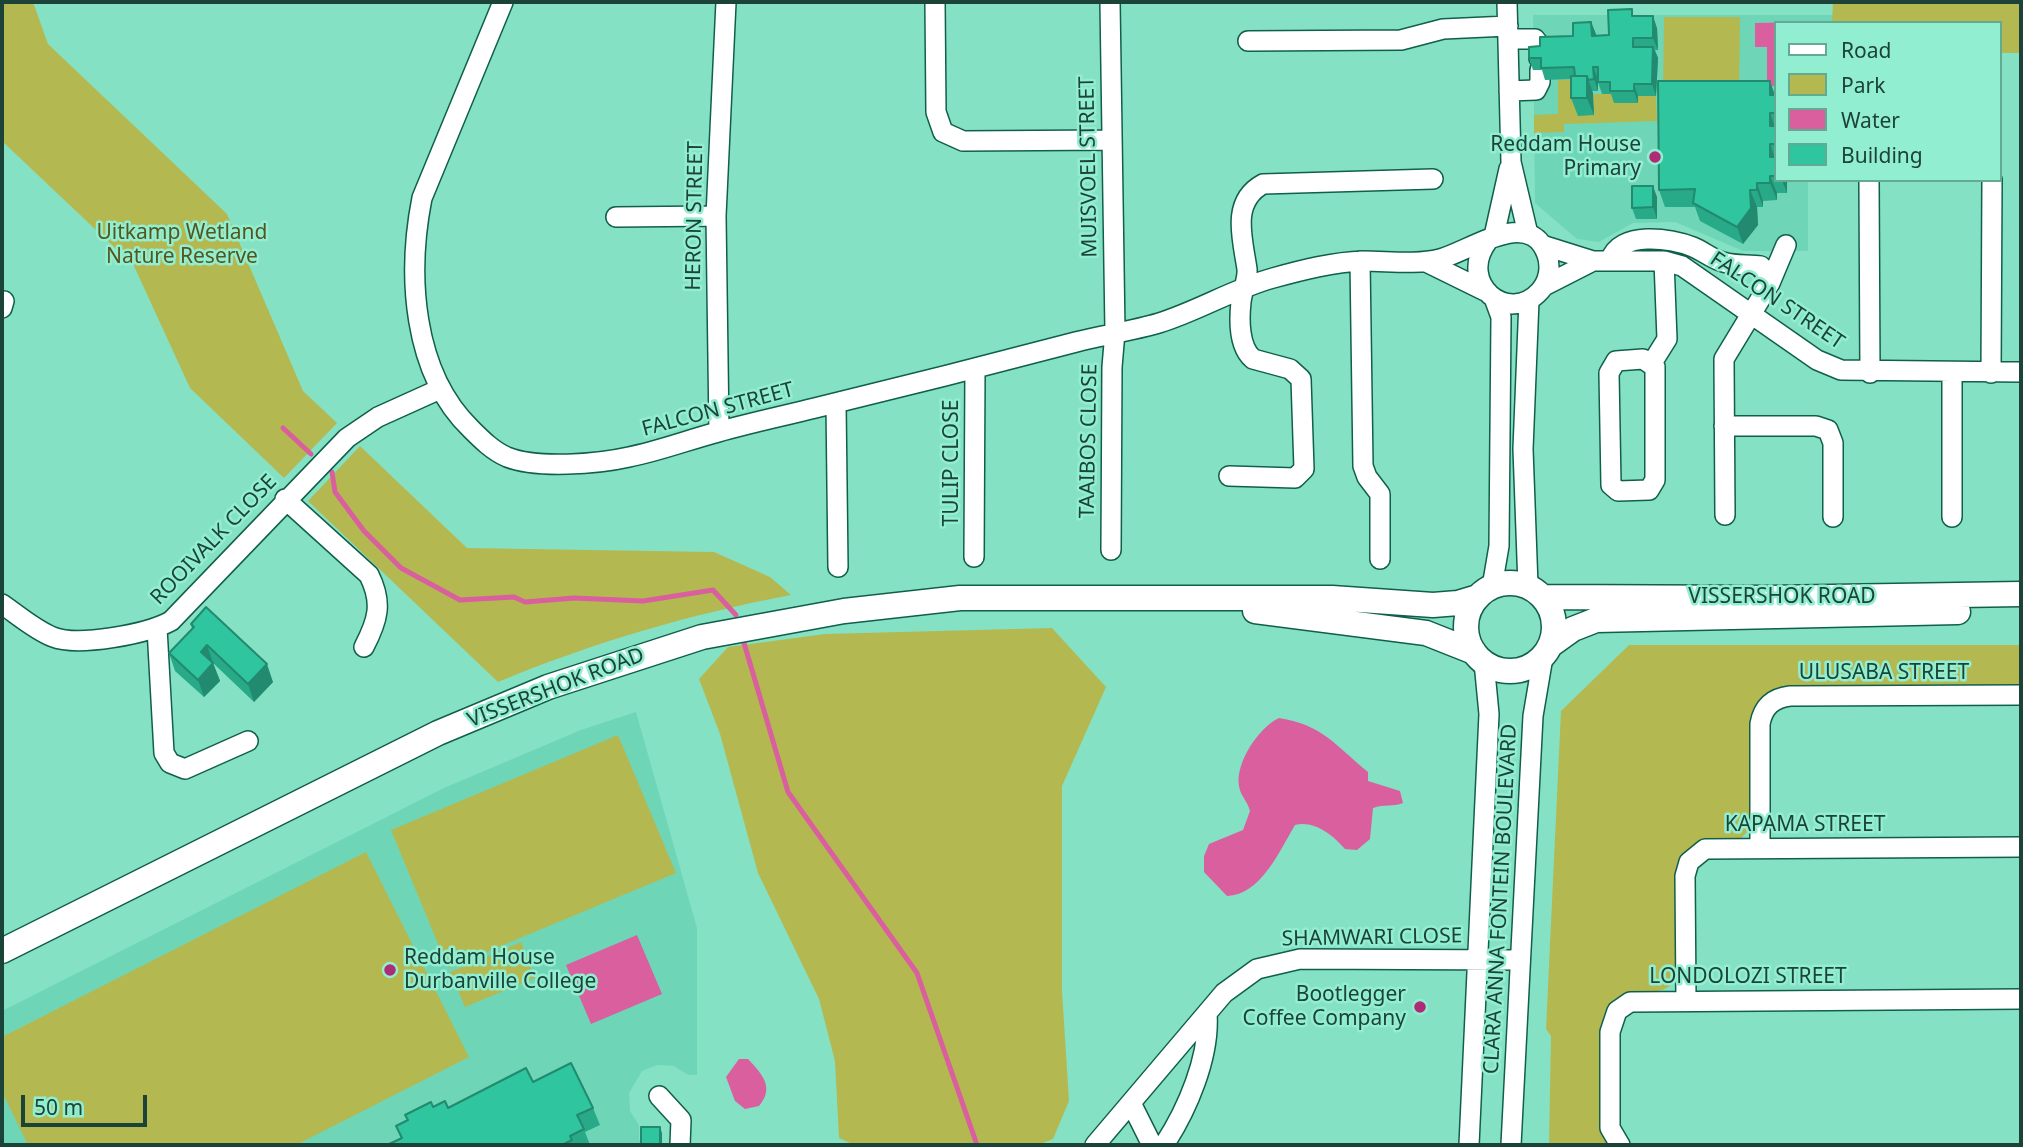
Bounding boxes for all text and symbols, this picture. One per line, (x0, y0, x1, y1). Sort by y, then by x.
legend (1774, 21, 2002, 182)
text: Road (1841, 36, 1891, 64)
text: Park (1841, 71, 1885, 99)
street label: MUISVOEL STREET (1075, 76, 1103, 258)
text: Water (1841, 106, 1900, 134)
place label: Reddam House Primary (1490, 132, 1641, 182)
street label: HERON STREET (681, 141, 709, 291)
text: Building (1841, 141, 1923, 169)
marker: Reddam House Primary (1647, 149, 1663, 165)
park label: Uitkamp Wetland Nature Reserve (97, 220, 267, 270)
street label: FALCON STREET (1705, 247, 1849, 355)
street label: TAAIBOS CLOSE (1075, 363, 1103, 519)
street label: FALCON STREET (639, 378, 797, 442)
street label: TULIP CLOSE (939, 400, 965, 526)
street label: ROOIVALK CLOSE (146, 470, 282, 610)
street label: VISSERSHOK ROAD (1688, 584, 1876, 610)
street label: VISSERSHOK ROAD (464, 643, 648, 733)
street label: ULUSABA STREET (1799, 660, 1969, 686)
street label: CLARA ANNA FONTEIN BOULEVARD (1479, 723, 1523, 1075)
street label: KAPAMA STREET (1725, 812, 1885, 838)
street label: SHAMWARI CLOSE (1281, 924, 1463, 952)
place label: Reddam House Durbanville College (404, 945, 596, 995)
marker: Reddam House Durbanville College (382, 962, 398, 978)
street label: LONDOLOZI STREET (1649, 964, 1847, 990)
place label: Bootlegger Coffee Company (1242, 982, 1406, 1032)
marker: Bootlegger Coffee Company (1412, 999, 1428, 1015)
scale bar (24, 1080, 150, 1124)
text: 50 m (34, 1093, 83, 1121)

